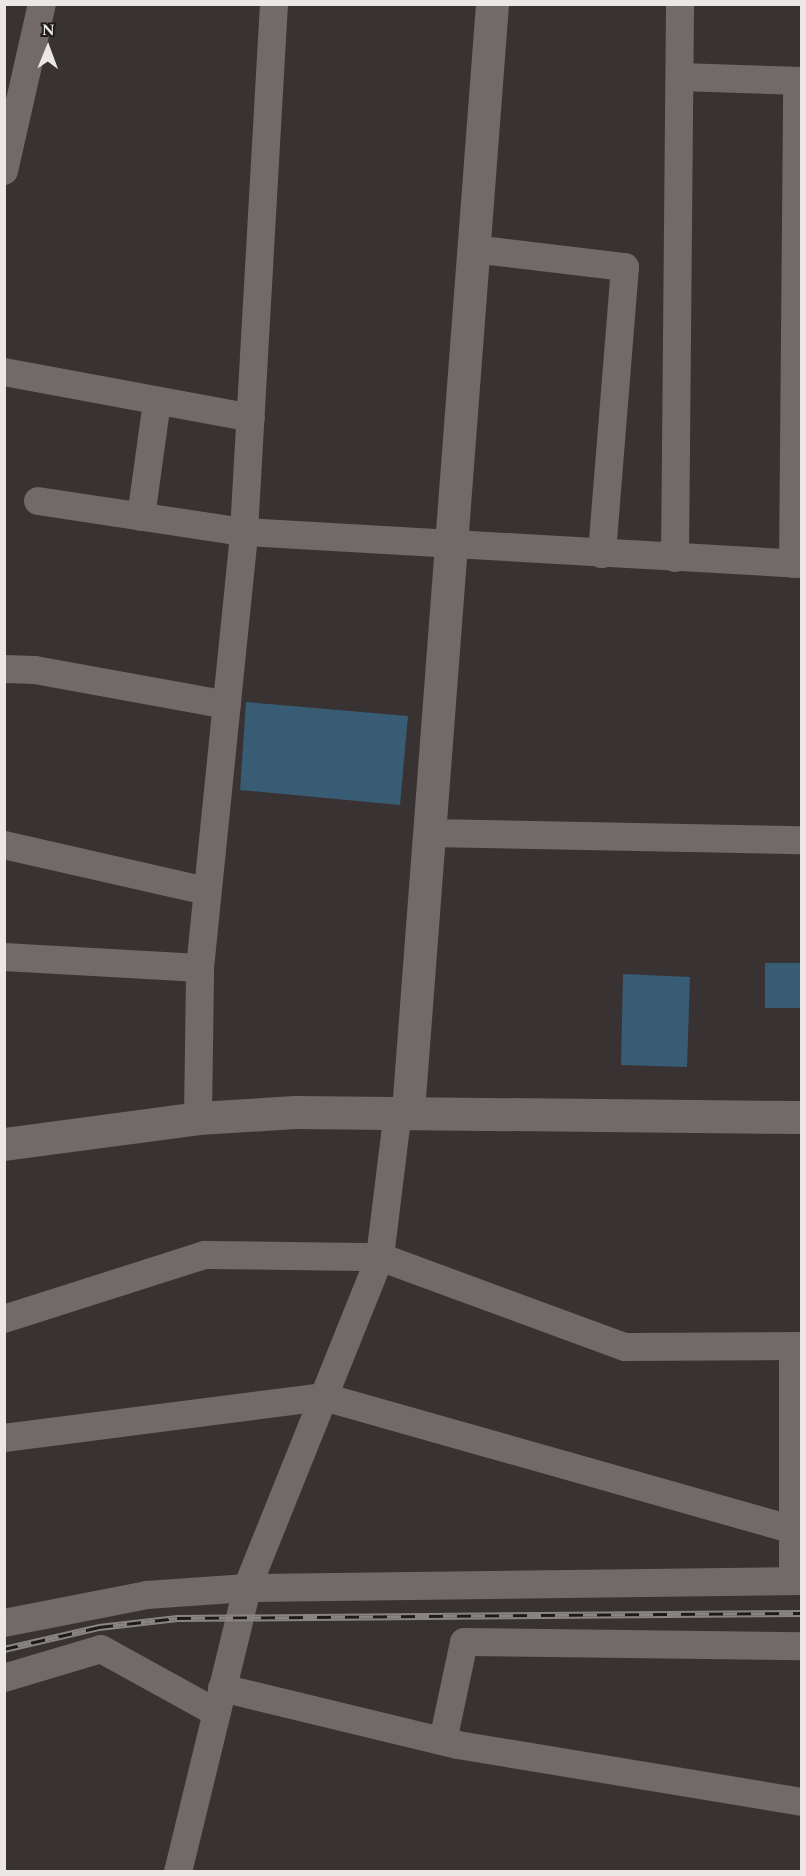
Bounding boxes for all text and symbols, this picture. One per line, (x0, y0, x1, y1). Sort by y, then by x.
north arrow (18, 18, 78, 78)
text: N (42, 18, 55, 42)

